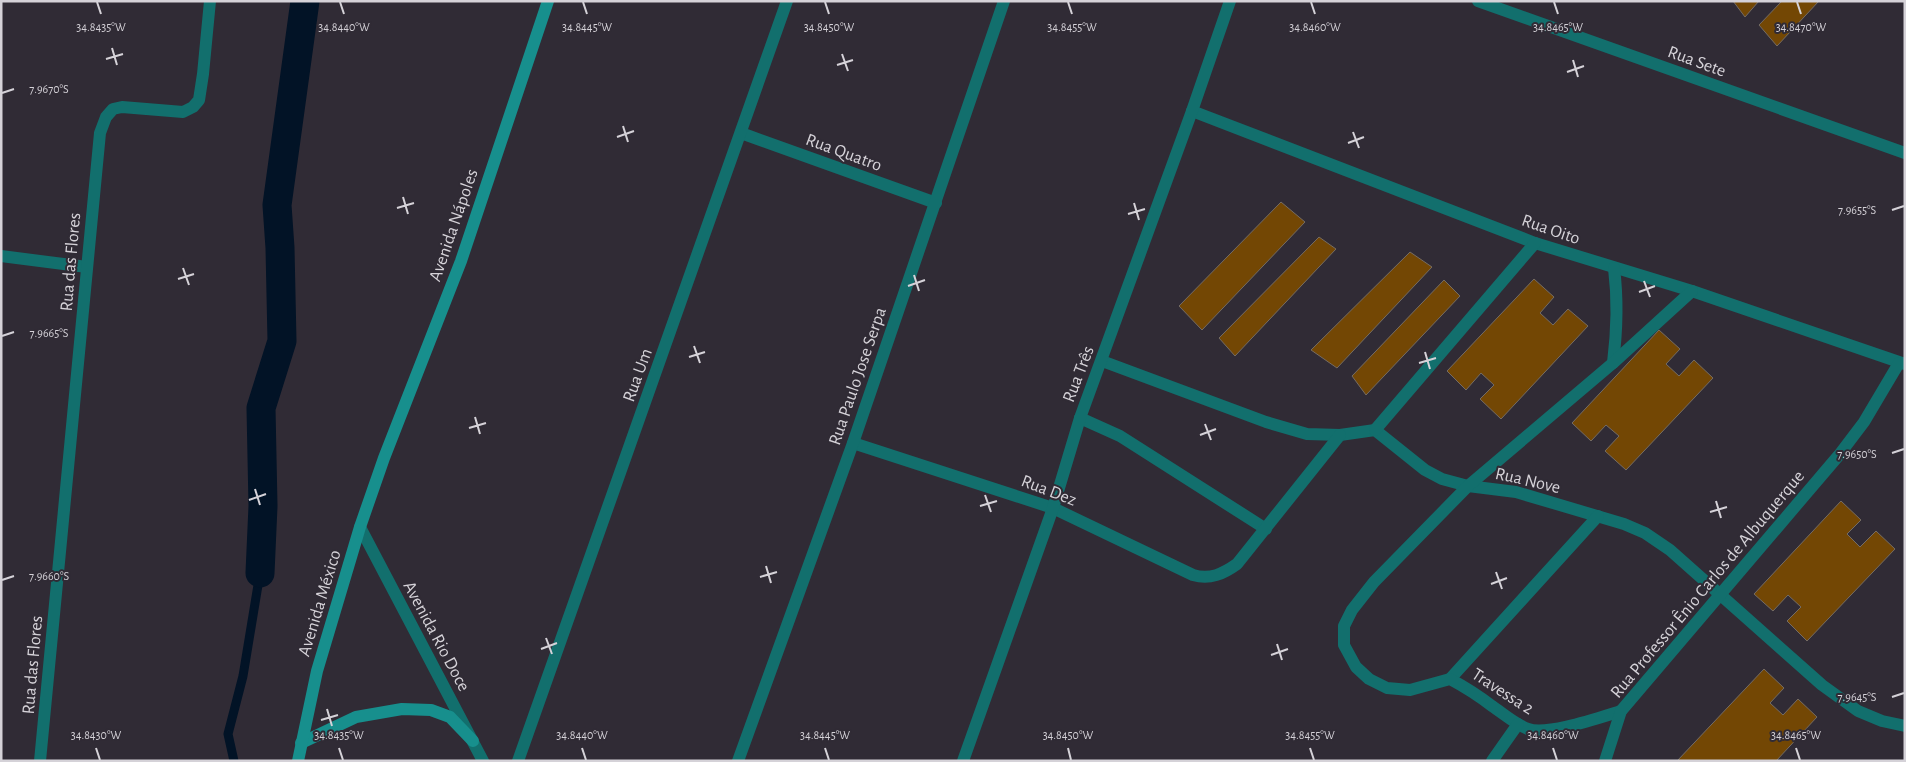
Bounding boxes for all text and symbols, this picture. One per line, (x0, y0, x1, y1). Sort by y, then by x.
text: 34.8435°W (76, 21, 126, 33)
text: 34.8440°W (318, 21, 370, 33)
text: 34.8445°W (562, 21, 612, 33)
text: 34.8450°W (804, 21, 855, 33)
text: 34.8455°W (1047, 21, 1097, 33)
text: 34.8460°W (1289, 21, 1341, 33)
text: 34.8465°W (1533, 21, 1583, 33)
text: 34.8470°W (1776, 21, 1827, 33)
street label: Rua Sete (1665, 43, 1728, 81)
text: 7.9670°S (29, 83, 69, 95)
street label: Rua Quatro (803, 131, 884, 175)
street label: Avenida Nápoles (426, 167, 482, 284)
text: 7.9655°S (1838, 204, 1876, 216)
street label: Rua das Flores (58, 212, 84, 312)
street label: Rua Oito (1519, 212, 1582, 248)
street label: Rua Paulo Jose Serpa (826, 305, 890, 448)
text: 7.9665°S (30, 327, 69, 339)
street label: Rua Três (1060, 344, 1098, 405)
street label: Rua Um (620, 346, 656, 404)
text: 7.9650°S (1837, 448, 1877, 460)
street label: Rua Nove (1493, 465, 1562, 497)
street label: Rua Professor Ênio Carlos de Albuquerque (1605, 466, 1808, 702)
street label: Rua Dez (1019, 472, 1079, 510)
street label: Avenida México (295, 548, 345, 659)
text: 7.9660°S (29, 570, 69, 582)
street label: Avenida Rio Doce (400, 578, 473, 694)
street label: Rua das Flores (20, 615, 46, 715)
street label: Travessa 2 (1468, 665, 1537, 718)
text: 7.9645°S (1837, 691, 1877, 703)
text: 34.8430°W (71, 729, 122, 741)
text: 34.8435°W (314, 729, 364, 741)
text: 34.8440°W (556, 729, 608, 741)
text: 34.8445°W (800, 729, 850, 741)
text: 34.8450°W (1043, 729, 1094, 741)
text: 34.8455°W (1285, 729, 1335, 741)
text: 34.8460°W (1527, 729, 1579, 741)
text: 34.8465°W (1771, 729, 1821, 741)

